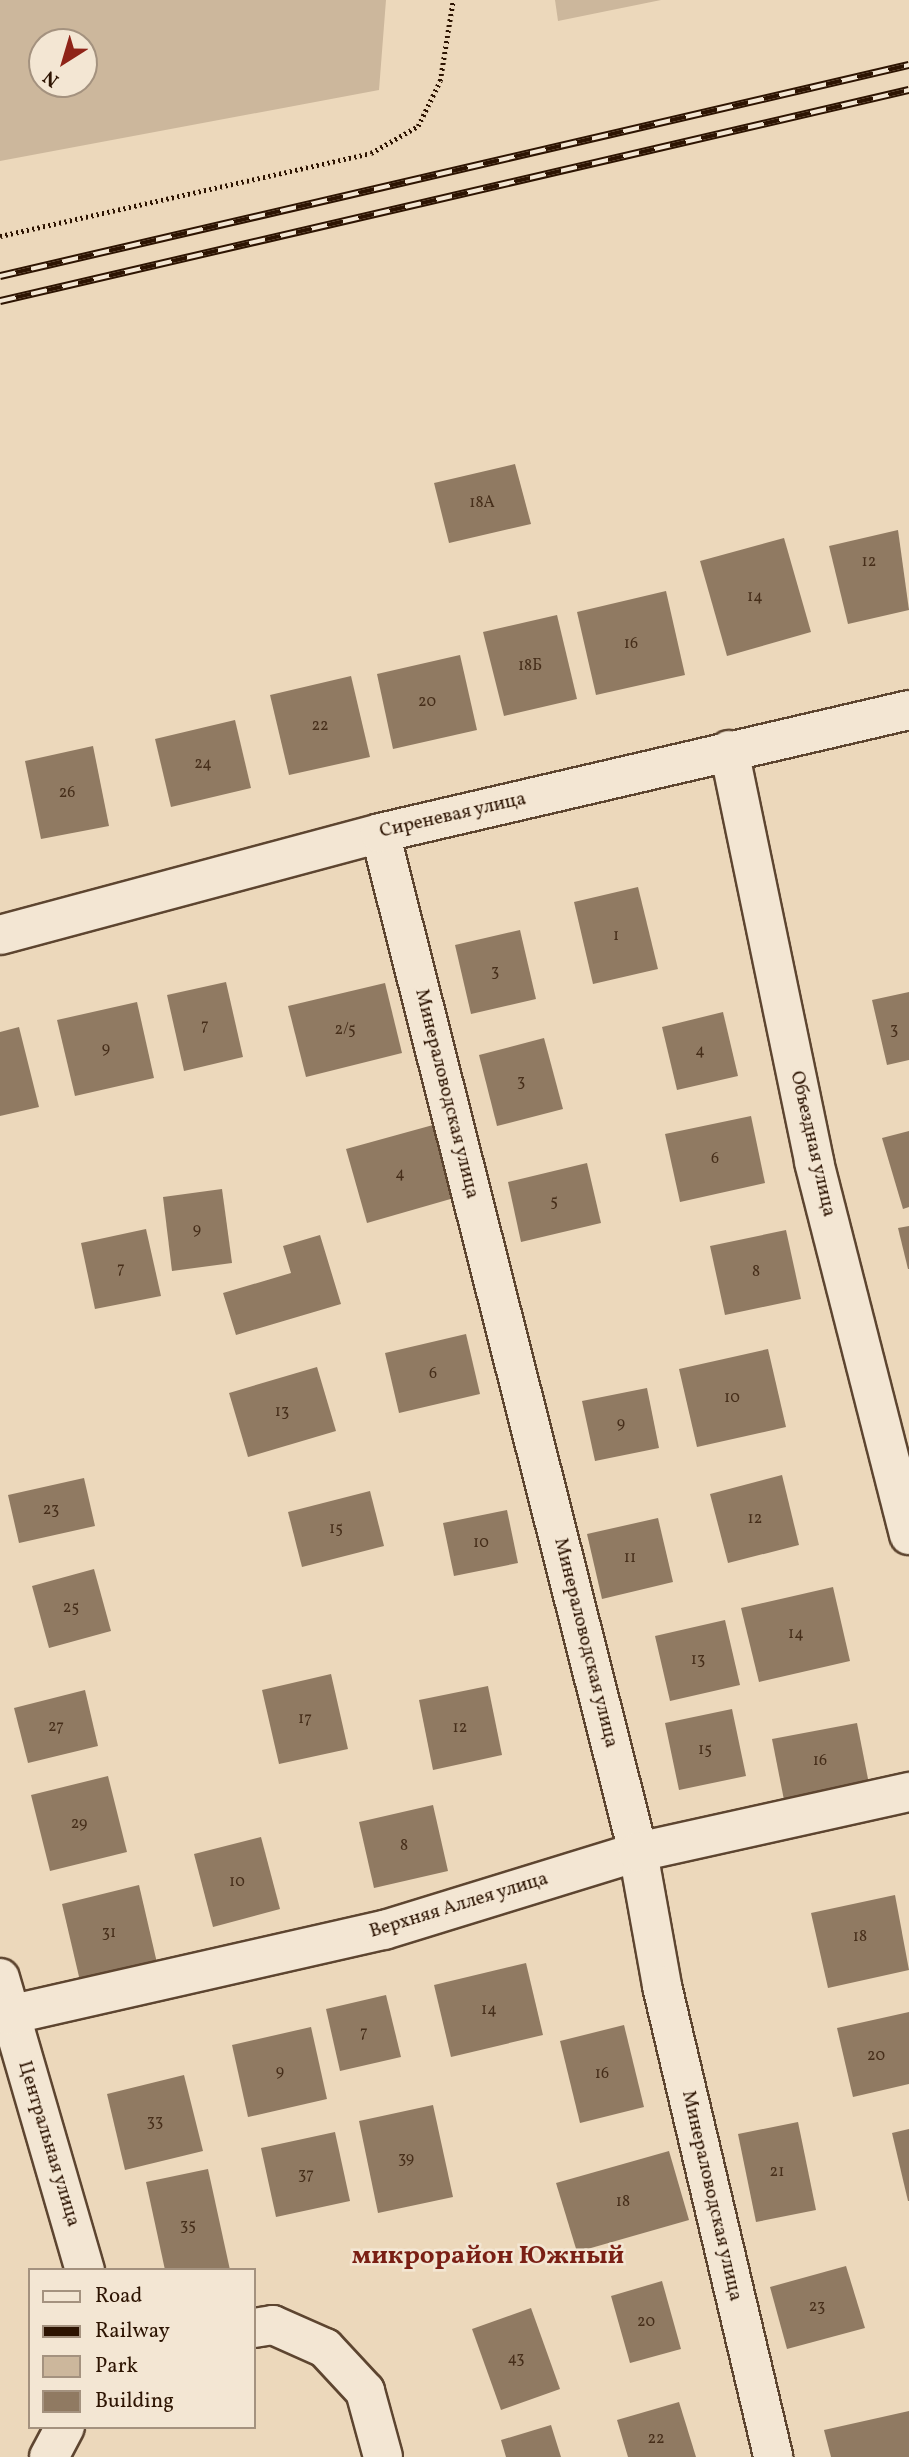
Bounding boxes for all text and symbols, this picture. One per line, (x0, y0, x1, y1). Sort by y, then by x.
north arrow (28, 28, 98, 98)
text: N (38, 64, 65, 93)
house number: 18А (469, 493, 495, 513)
house number: 12 (862, 552, 876, 572)
house number: 14 (747, 587, 763, 607)
house number: 16 (624, 634, 638, 654)
house number: 18Б (518, 656, 542, 676)
house number: 20 (418, 692, 436, 712)
house number: 22 (311, 716, 329, 736)
house number: 24 (194, 754, 212, 774)
house number: 26 (59, 783, 75, 803)
street label: Сиреневая улица (377, 788, 529, 844)
house number: 1 (613, 926, 619, 946)
house number: 3 (491, 962, 499, 982)
street label: Минераловодская улица (409, 987, 483, 1201)
house number: 7 (201, 1016, 209, 1036)
house number: 2/5 (334, 1020, 356, 1040)
house number: 3 (890, 1020, 898, 1040)
house number: 9 (102, 1039, 110, 1059)
house number: 4 (695, 1041, 705, 1061)
street label: Объездная улица (784, 1069, 840, 1219)
house number: 3 (517, 1072, 525, 1092)
house number: 6 (711, 1149, 719, 1169)
house number: 4 (395, 1164, 405, 1184)
house number: 5 (550, 1192, 558, 1212)
house number: 9 (193, 1220, 201, 1240)
house number: 7 (117, 1259, 125, 1279)
house number: 8 (752, 1262, 760, 1282)
house number: 6 (429, 1364, 437, 1384)
house number: 10 (724, 1388, 740, 1408)
house number: 13 (275, 1402, 289, 1422)
house number: 9 (617, 1414, 625, 1434)
house number: 23 (43, 1500, 59, 1520)
house number: 12 (748, 1509, 762, 1529)
house number: 15 (329, 1519, 343, 1539)
house number: 10 (473, 1533, 489, 1553)
street label: Минераловодская улица (548, 1536, 622, 1750)
house number: 11 (624, 1548, 636, 1568)
house number: 25 (63, 1598, 79, 1618)
house number: 14 (788, 1624, 804, 1644)
house number: 13 (691, 1650, 705, 1670)
house number: 17 (298, 1709, 312, 1729)
house number: 27 (48, 1717, 64, 1737)
house number: 12 (453, 1718, 467, 1738)
house number: 15 (698, 1740, 712, 1760)
house number: 16 (813, 1751, 827, 1771)
house number: 29 (71, 1814, 87, 1834)
house number: 8 (400, 1836, 408, 1856)
street label: Верхняя Аллея улица (367, 1868, 551, 1944)
house number: 10 (229, 1872, 245, 1892)
house number: 31 (102, 1923, 116, 1943)
house number: 18 (853, 1927, 867, 1947)
house number: 14 (481, 2000, 497, 2020)
house number: 7 (360, 2023, 368, 2043)
house number: 20 (867, 2046, 885, 2066)
street label: Центральная улица (12, 2058, 84, 2230)
house number: 9 (276, 2062, 284, 2082)
house number: 16 (595, 2064, 609, 2084)
street label: Минераловодская улица (676, 2088, 746, 2304)
house number: 33 (147, 2112, 163, 2132)
house number: 39 (398, 2149, 414, 2169)
house number: 21 (770, 2162, 784, 2182)
house number: 37 (298, 2165, 314, 2185)
house number: 18 (616, 2192, 630, 2212)
house number: 35 (180, 2216, 196, 2236)
district label: микрорайон Южный (352, 2241, 624, 2273)
legend (28, 2268, 256, 2429)
text: Road (95, 2282, 142, 2311)
house number: 23 (809, 2297, 825, 2317)
house number: 20 (637, 2312, 655, 2332)
text: Railway (95, 2317, 170, 2346)
house number: 43 (507, 2349, 525, 2369)
text: Park (95, 2352, 138, 2381)
text: Building (95, 2387, 174, 2416)
house number: 22 (647, 2429, 665, 2449)

